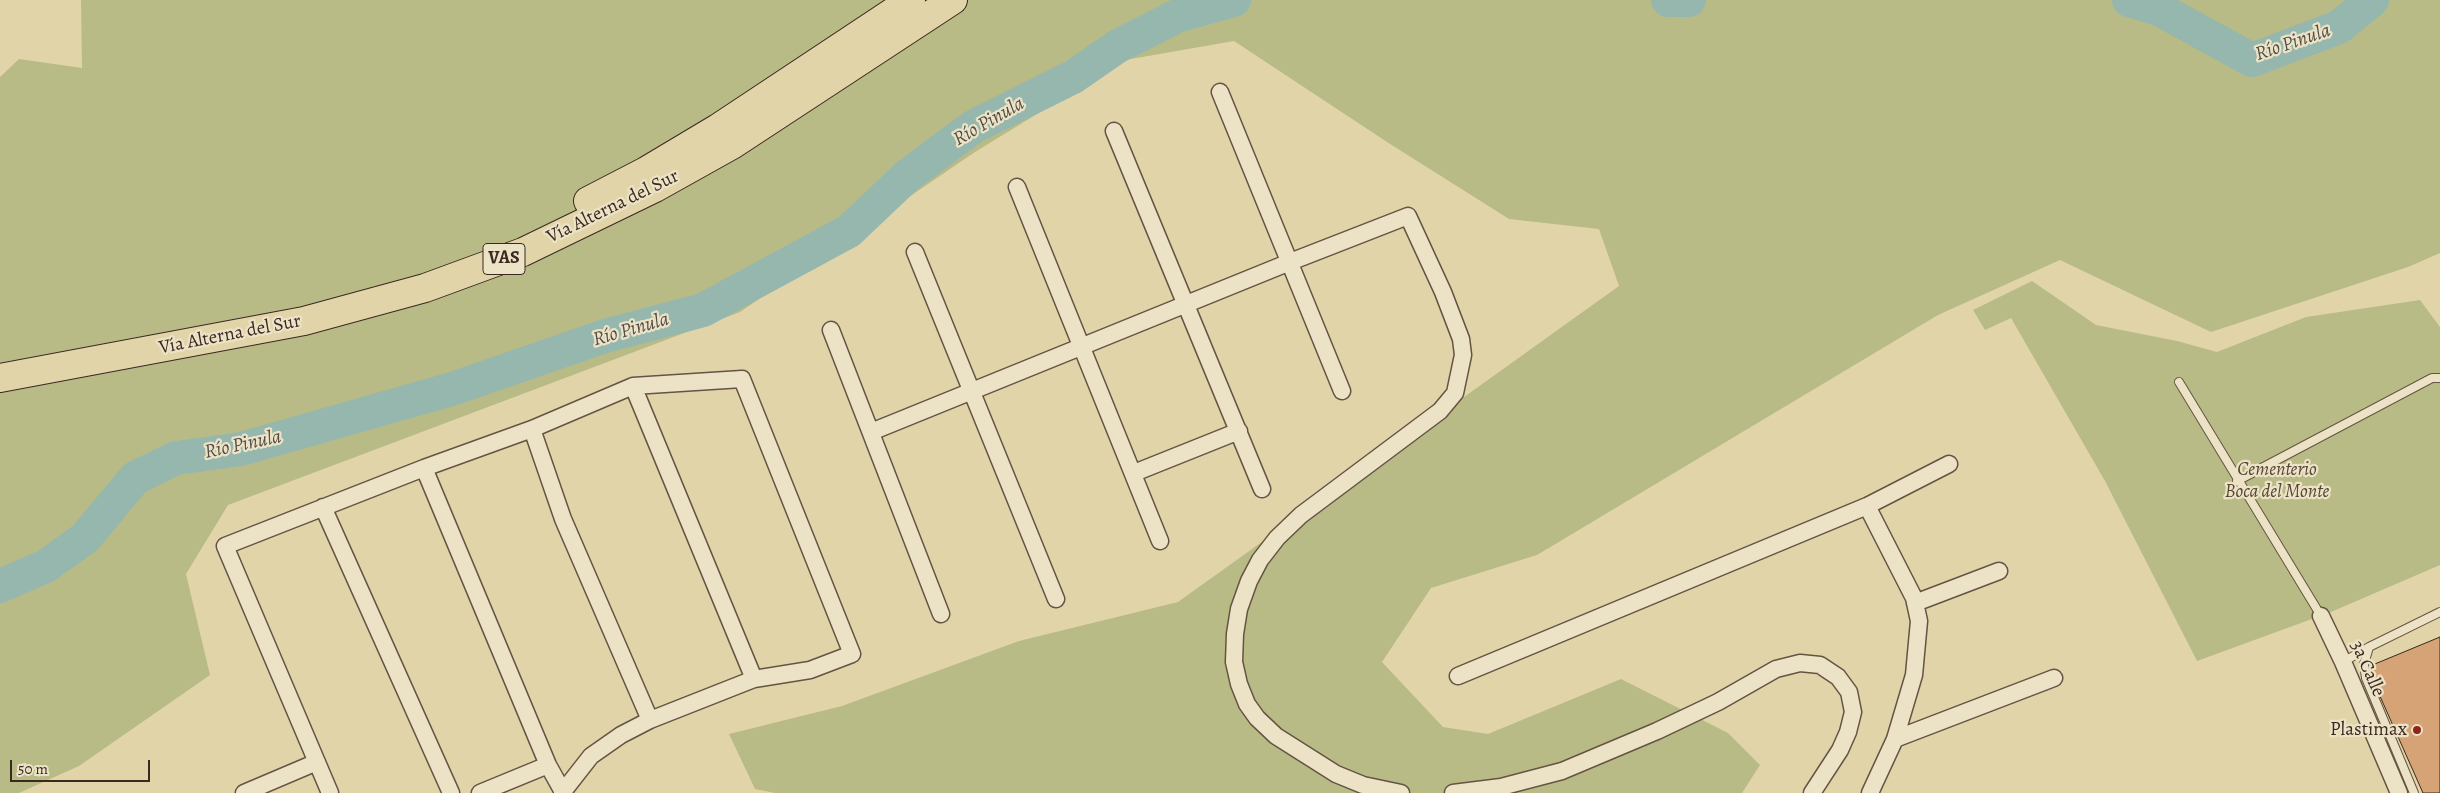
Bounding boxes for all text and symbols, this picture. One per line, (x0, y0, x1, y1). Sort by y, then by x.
water label: Río Pinula (2252, 19, 2334, 67)
water label: Río Pinula (949, 92, 1029, 152)
street label: Vía Alterna del Sur (543, 165, 683, 249)
road number: VAS (483, 243, 525, 274)
water label: Río Pinula (590, 308, 672, 352)
street label: Vía Alterna del Sur (157, 310, 303, 360)
water label: Río Pinula (202, 425, 284, 465)
park label: Cementerio Boca del Monte (2225, 459, 2329, 503)
street label: 3a Calle (2345, 637, 2389, 701)
place label: Plastimax (2330, 719, 2407, 741)
marker: Plastimax (2411, 724, 2423, 736)
scale bar (12, 750, 152, 782)
text: 50 m (18, 759, 48, 779)

